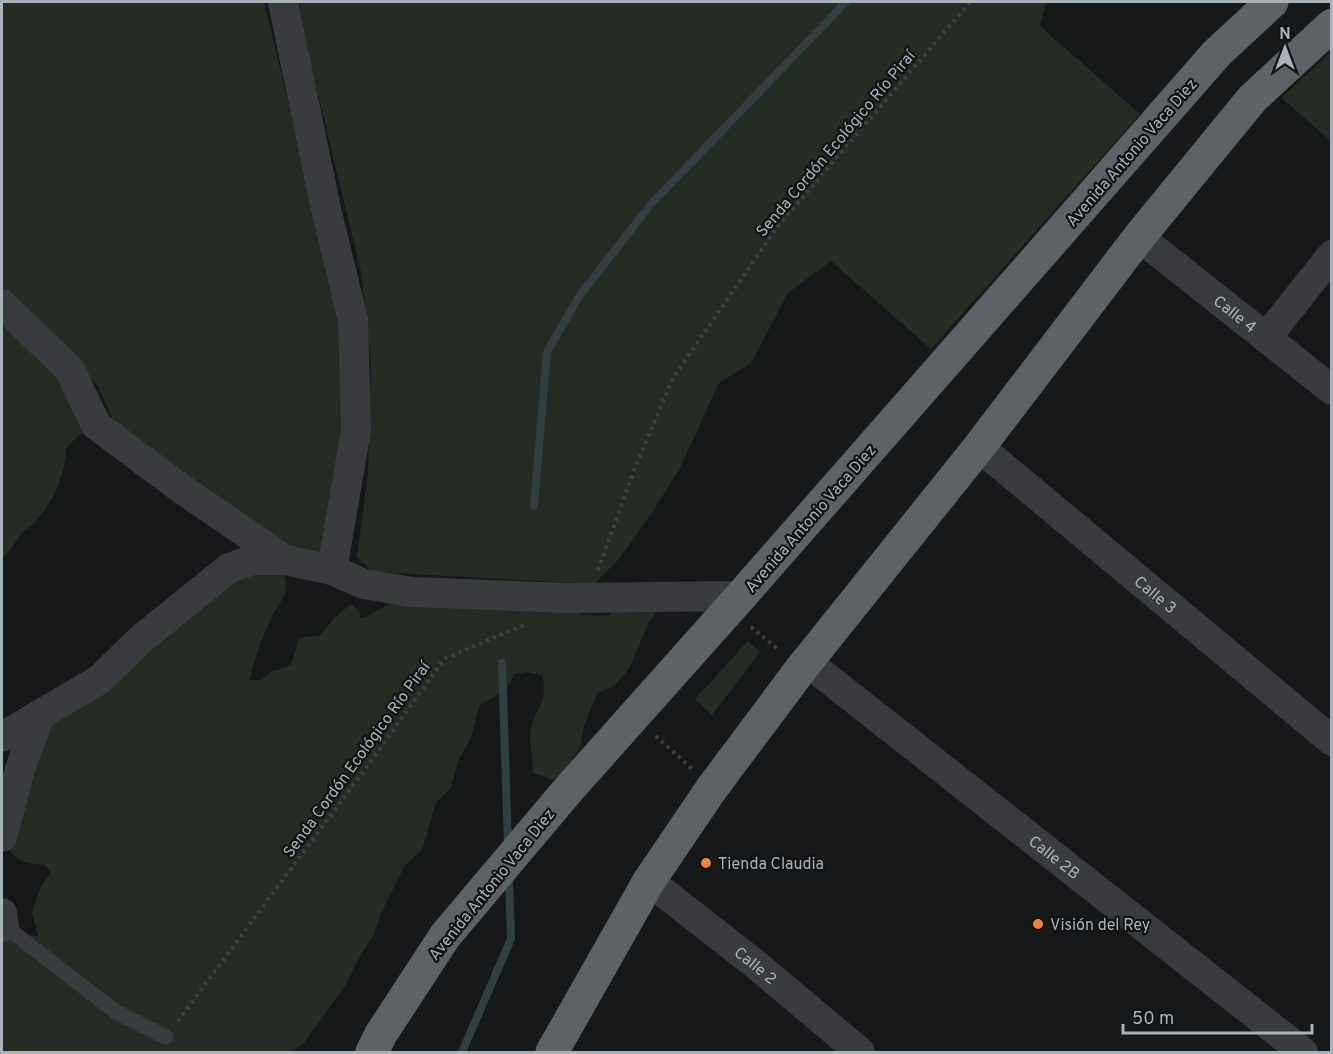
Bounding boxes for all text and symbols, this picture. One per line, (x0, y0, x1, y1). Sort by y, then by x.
north arrow (1255, 18, 1315, 78)
text: N (1279, 25, 1291, 45)
street label: Senda Cordón Ecológico Río Piraí (753, 45, 922, 242)
street label: Avenida Antonio Vaca Diez (1063, 75, 1202, 231)
street label: Calle 4 (1209, 292, 1260, 338)
street label: Avenida Antonio Vaca Diez (742, 441, 881, 597)
street label: Calle 3 (1129, 572, 1180, 619)
street label: Senda Cordón Ecológico Río Piraí (280, 657, 437, 862)
street label: Avenida Antonio Vaca Diez (425, 805, 560, 965)
street label: Calle 2B (1024, 832, 1083, 885)
place label: Tienda Claudia (718, 855, 824, 875)
marker: Tienda Claudia (699, 856, 713, 870)
place label: Visión del Rey (1050, 916, 1150, 936)
marker: Visión del Rey (1031, 917, 1045, 931)
street label: Calle 2 (729, 943, 780, 990)
scale bar (1123, 997, 1312, 1035)
text: 50 m (1132, 1008, 1174, 1031)

